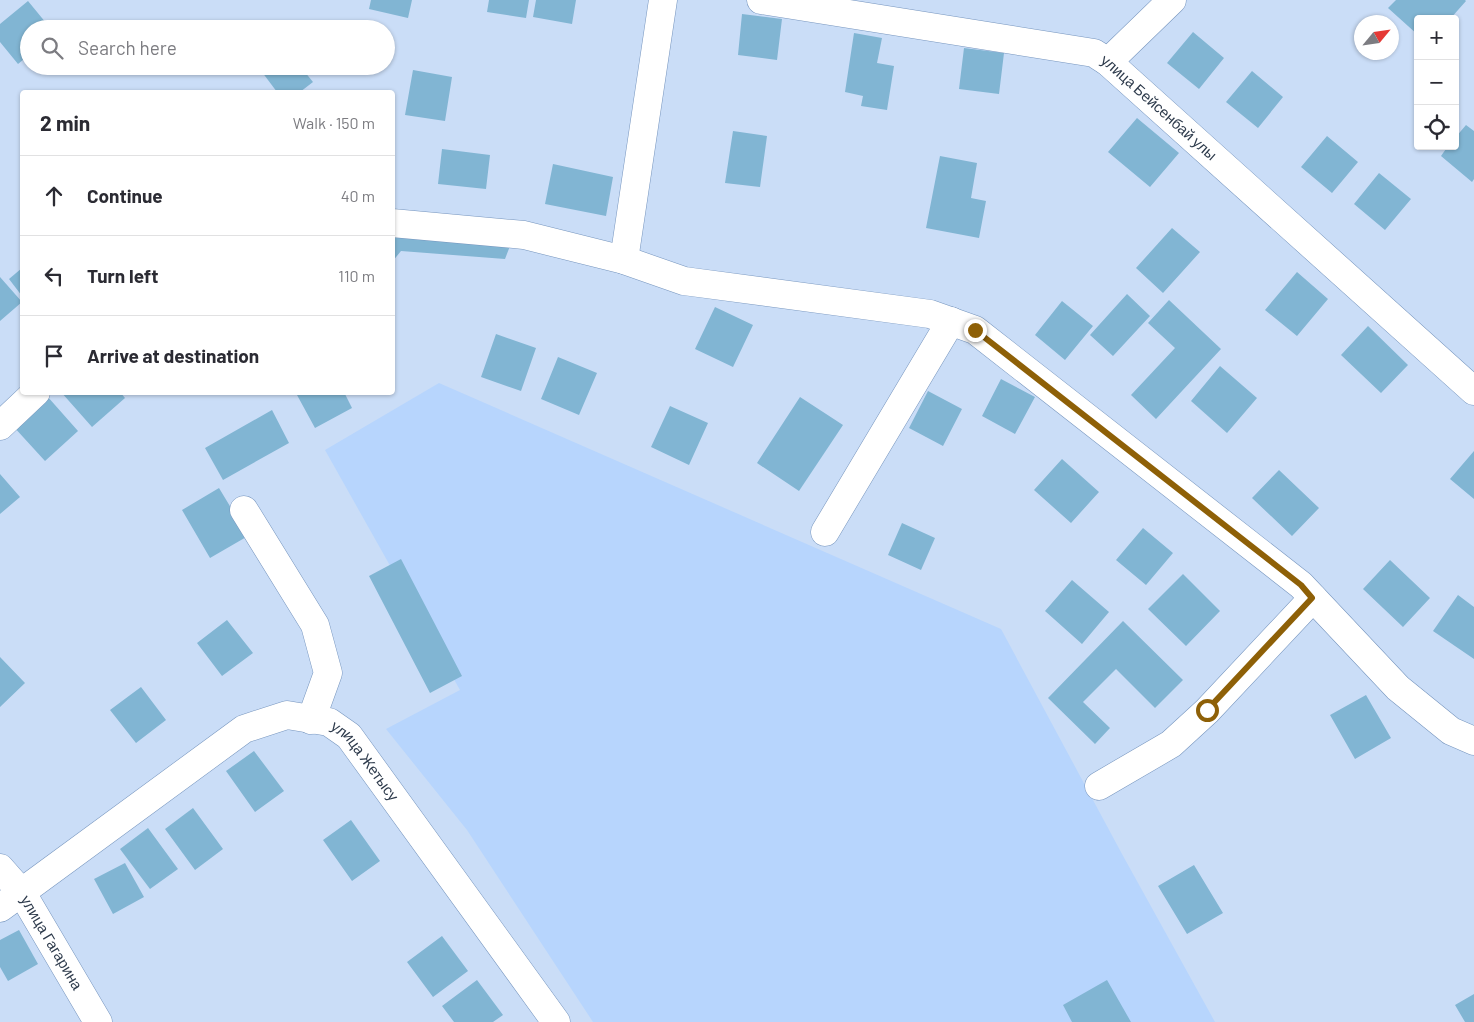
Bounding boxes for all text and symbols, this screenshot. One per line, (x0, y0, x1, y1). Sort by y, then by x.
north arrow (1354, 15, 1399, 60)
map controls (1414, 15, 1459, 150)
button: + (1414, 15, 1459, 60)
search box (20, 20, 395, 75)
icon: search (38, 34, 66, 62)
text: Search here (78, 36, 177, 59)
street label: улица Бейсенбай улы (1098, 50, 1221, 164)
button: − (1414, 60, 1459, 105)
button: locate (1414, 105, 1459, 150)
text: 2 min (40, 110, 90, 135)
text: Walk · 150 m (293, 113, 375, 132)
icon: ahead (40, 182, 68, 210)
text: Continue (87, 184, 163, 207)
text: 40 m (341, 186, 375, 205)
icon: left (40, 262, 68, 290)
text: Turn left (87, 264, 158, 287)
text: 110 m (338, 266, 375, 285)
route end (964, 319, 987, 342)
icon: arrive (40, 342, 68, 370)
text: Arrive at destination (87, 344, 259, 367)
route start (1196, 699, 1219, 722)
street label: улица Жетысу (328, 716, 403, 805)
street label: улица Гагарина (17, 892, 87, 993)

